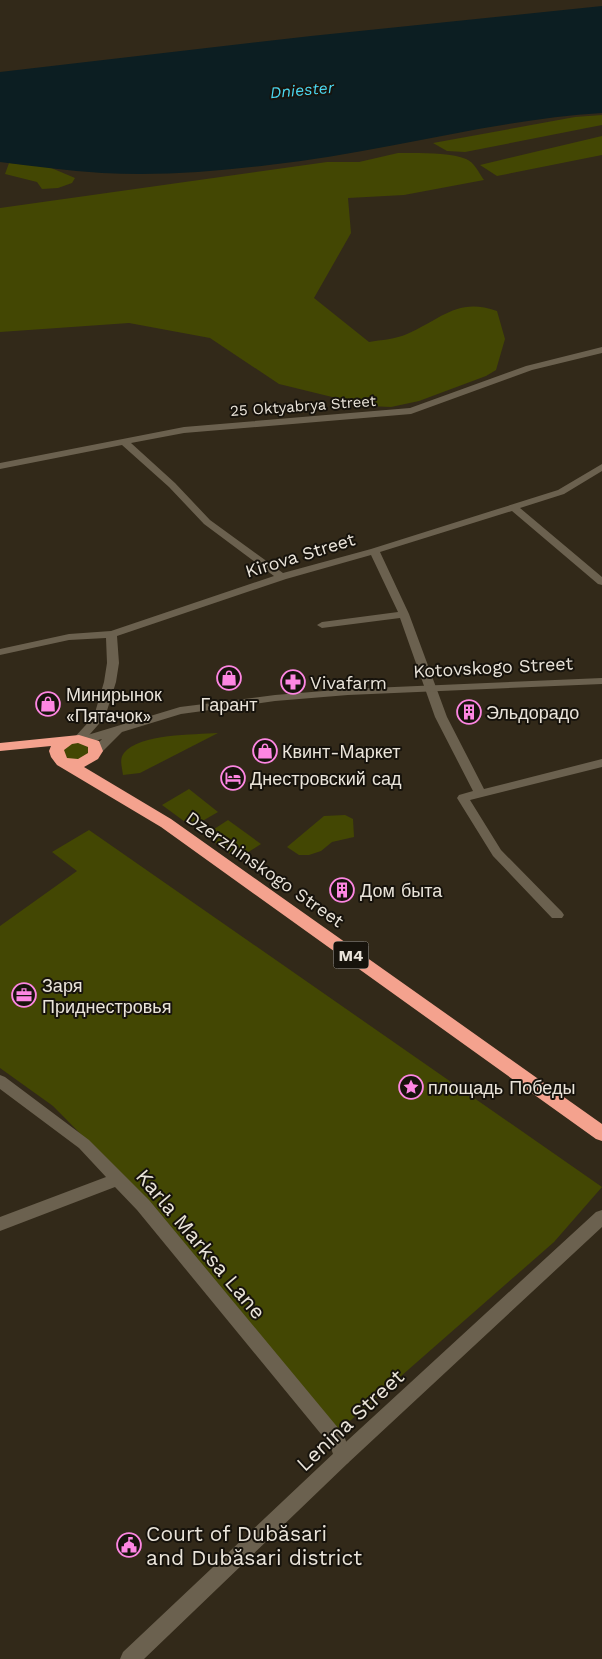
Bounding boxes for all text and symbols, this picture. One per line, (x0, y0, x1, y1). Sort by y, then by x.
water label: Dniester (269, 78, 335, 102)
street label: 25 Oktyabrya Street (230, 392, 377, 420)
street label: Kirova Street (243, 528, 358, 582)
street label: Kotovskogo Street (413, 652, 574, 682)
shop icon: Гарант (216, 665, 242, 691)
pharmacy icon: Vivafarm (280, 669, 306, 695)
place label: Vivafarm (310, 672, 387, 693)
place label: Минирынок «Пятачок» (66, 684, 162, 726)
shop icon: Минирынок «Пятачок» (35, 691, 61, 717)
place label: Гарант (201, 694, 257, 715)
building icon: Эльдорадо (456, 699, 482, 725)
place label: Эльдорадо (486, 702, 579, 723)
shop icon: Квинт-Маркет (252, 738, 278, 764)
place label: Квинт-Маркет (282, 741, 400, 762)
hotel icon: Днестровский сад (220, 765, 246, 791)
place label: Днестровский сад (250, 768, 402, 789)
street label: Dzerzhinskogo Street (182, 807, 348, 932)
building icon: Дом быта (329, 877, 355, 903)
place label: Дом быта (360, 880, 443, 901)
road number: M4 (334, 942, 368, 968)
place label: Заря Приднестровья (42, 975, 171, 1017)
office icon: Заря Приднестровья (11, 982, 37, 1008)
place icon: площадь Победы (398, 1074, 424, 1100)
place label: площадь Победы (428, 1077, 575, 1098)
street label: Karla Marksa Lane (131, 1164, 271, 1324)
street label: Lenina Street (291, 1364, 409, 1476)
place label: Court of Dubăsari and Dubăsari district (146, 1521, 362, 1570)
public building icon: Court of Dubăsari and Dubăsari district (116, 1532, 142, 1558)

